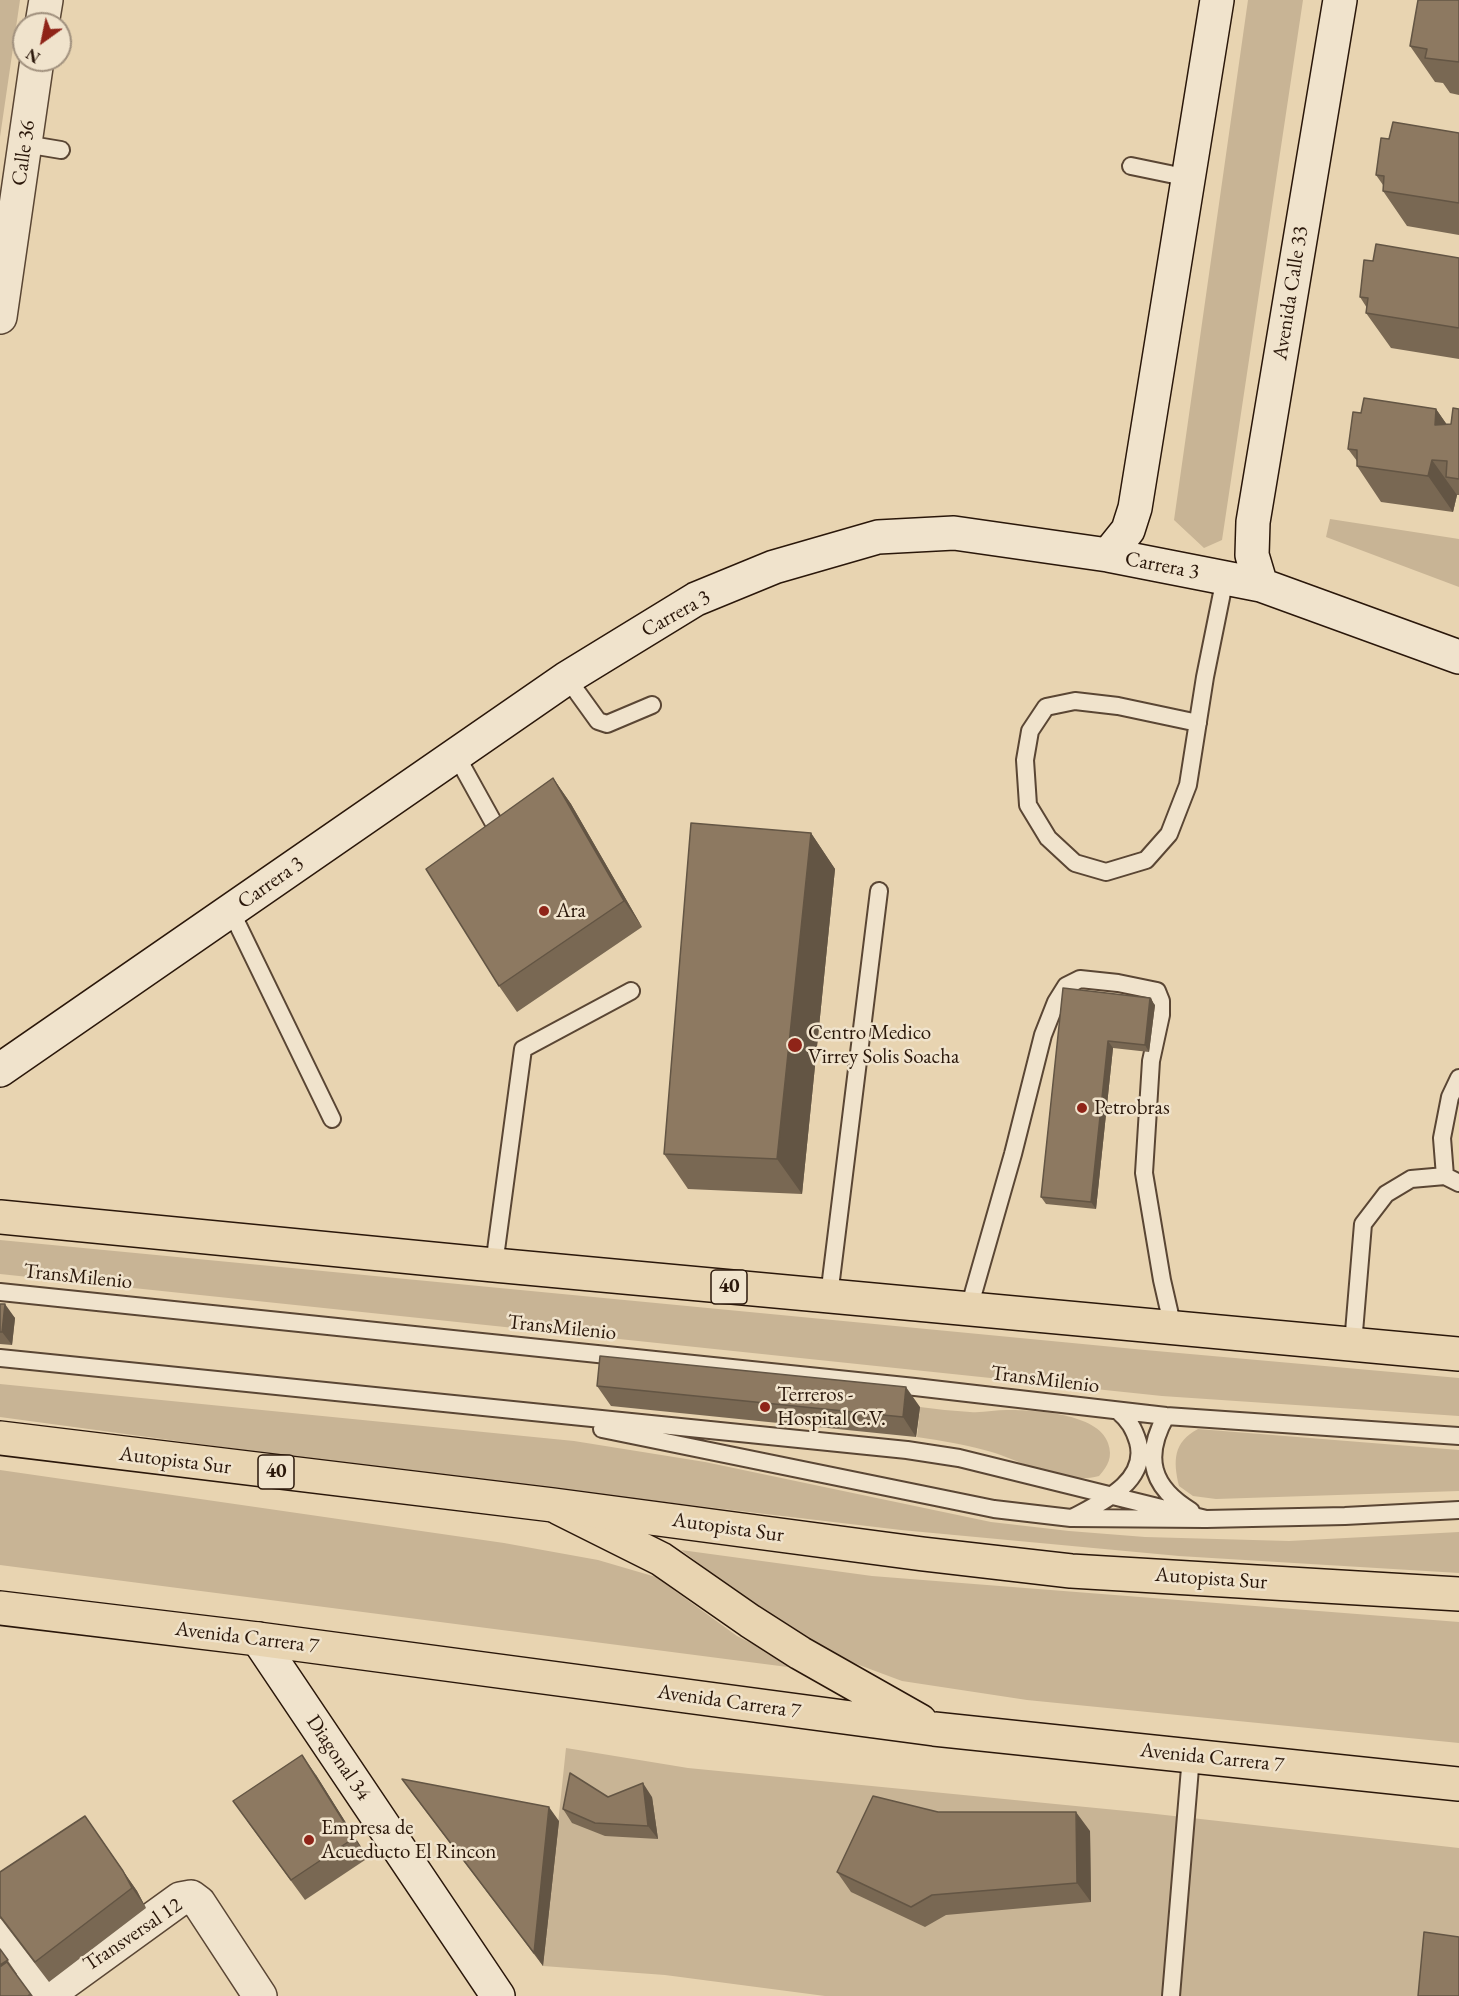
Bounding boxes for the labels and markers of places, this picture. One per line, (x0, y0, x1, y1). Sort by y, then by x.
place label: Ara (556, 898, 586, 924)
marker: Ara (537, 904, 551, 918)
place label: Centro Medico Virrey Solis Soacha (808, 1020, 959, 1070)
marker: Centro Medico Virrey Solis Soacha (786, 1036, 804, 1054)
place label: Petrobras (1094, 1095, 1170, 1121)
marker: Petrobras (1075, 1101, 1089, 1115)
place label: Terreros - Hospital C.V. (777, 1382, 886, 1432)
marker: Terreros - Hospital C.V. (758, 1400, 772, 1414)
place label: Empresa de Acueducto El Rincon (321, 1815, 496, 1865)
marker: Empresa de Acueducto El Rincon (302, 1833, 316, 1847)

